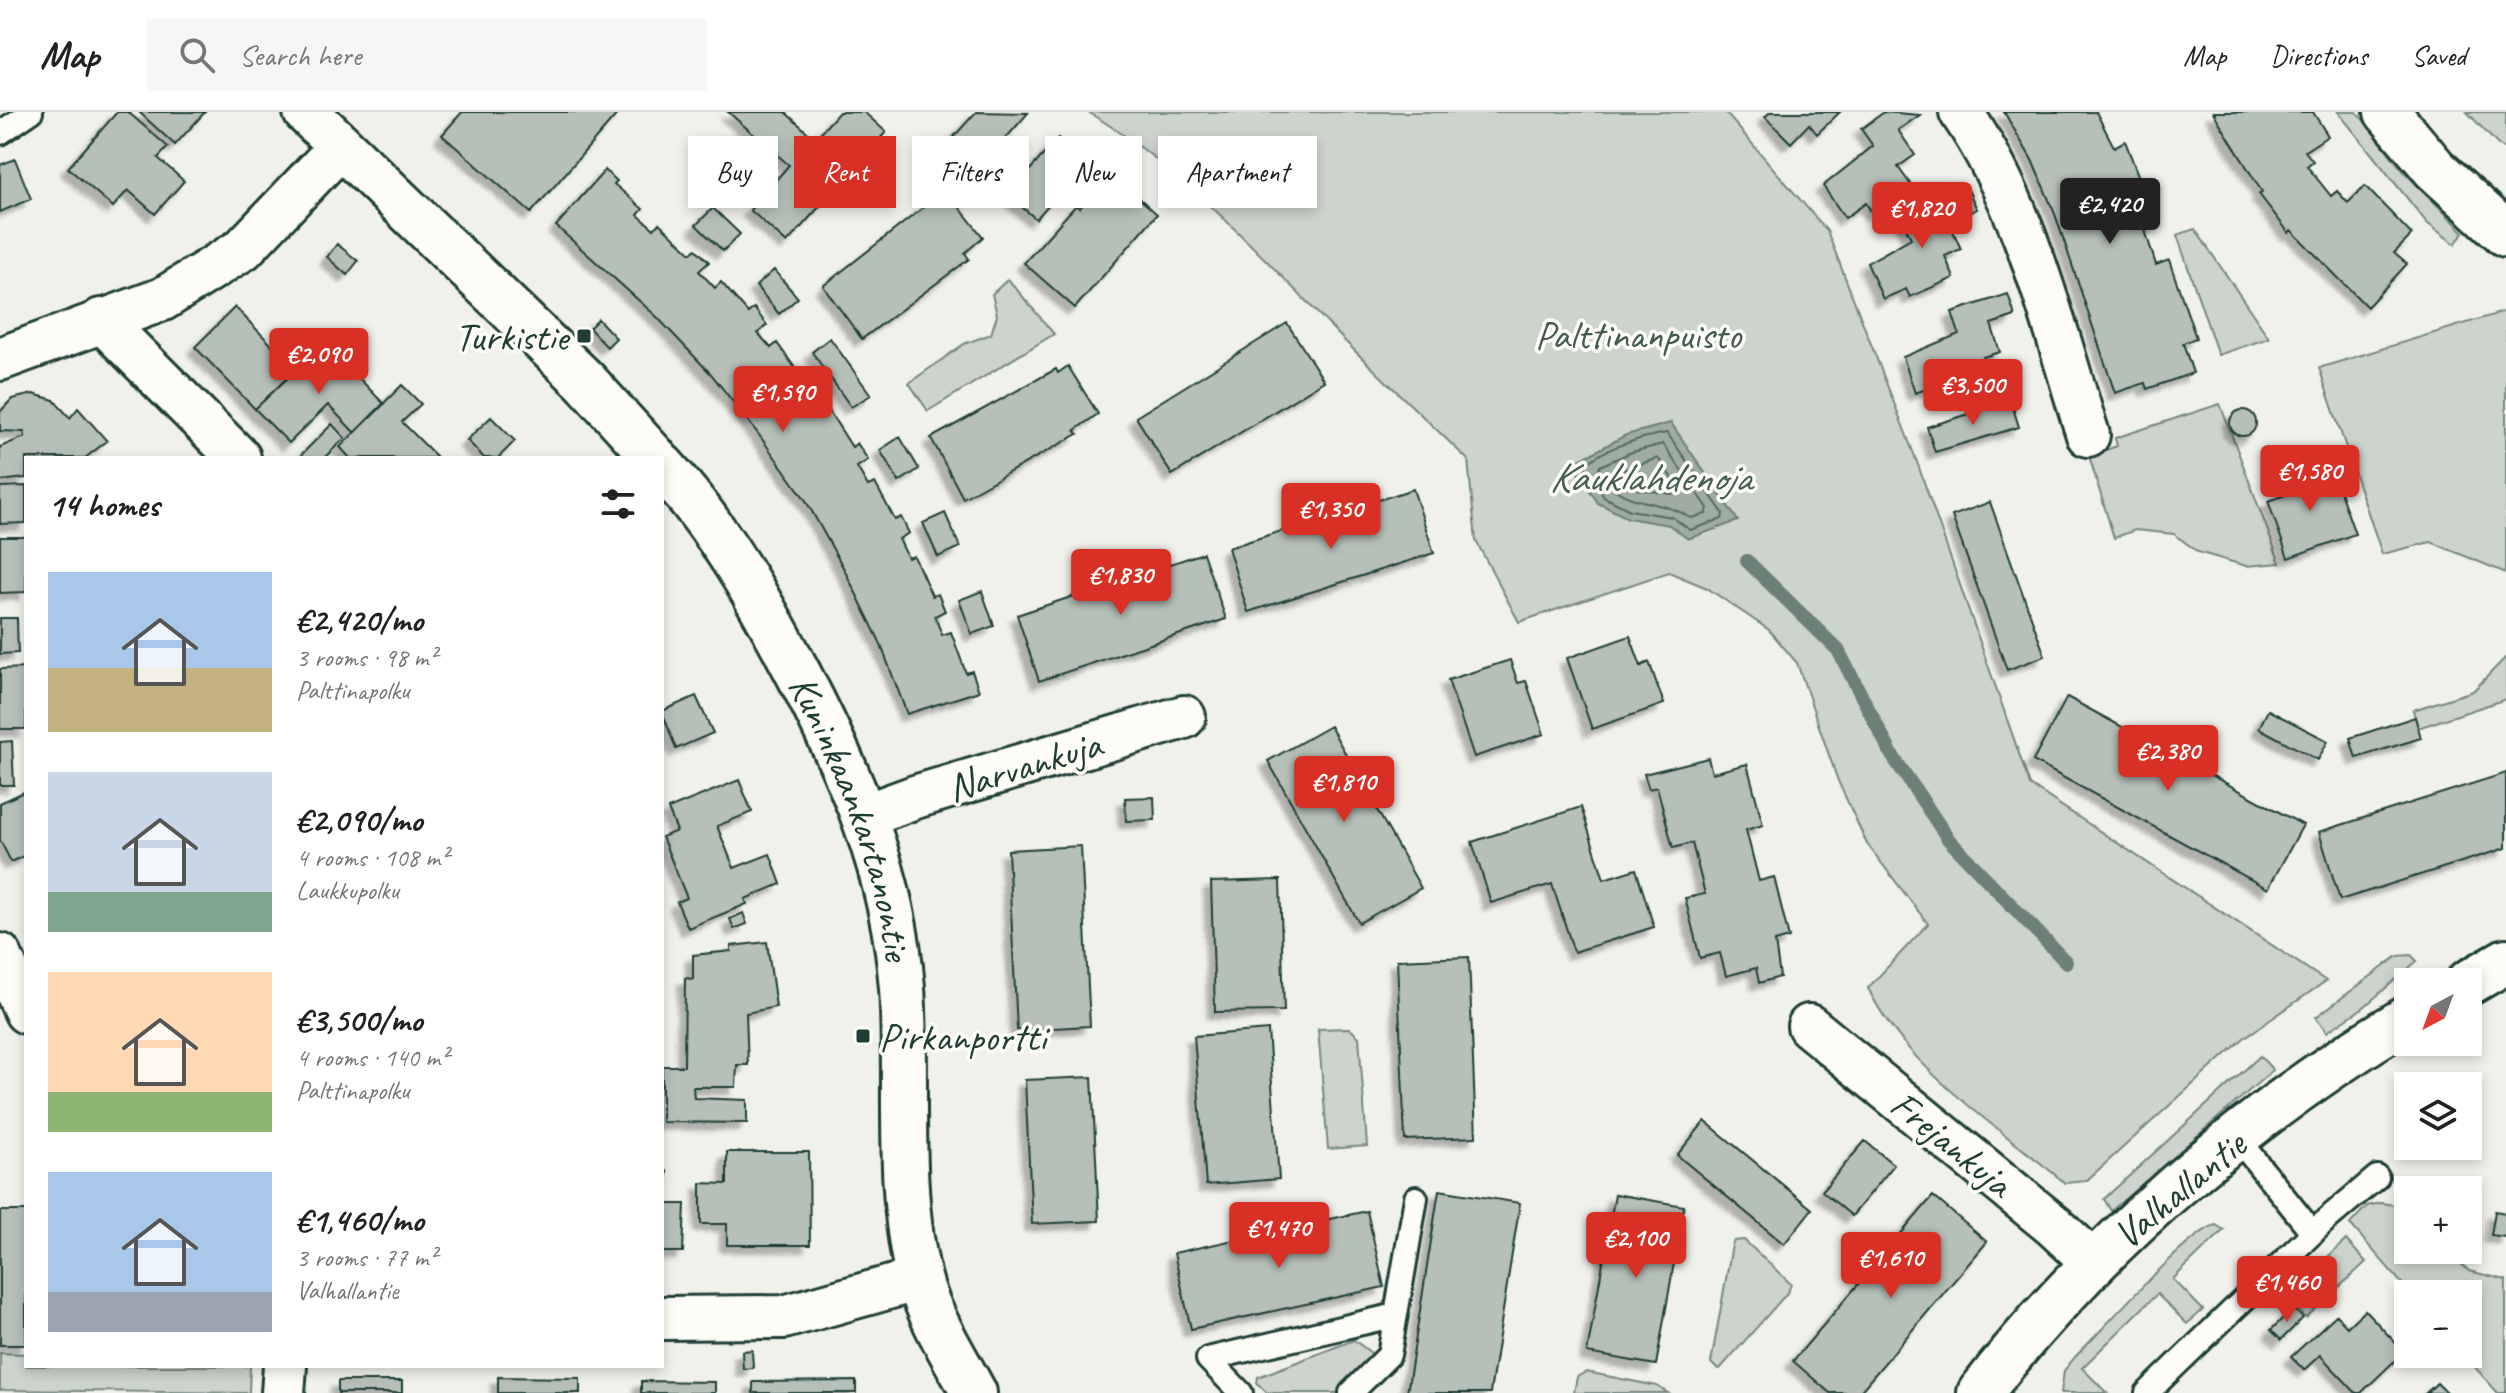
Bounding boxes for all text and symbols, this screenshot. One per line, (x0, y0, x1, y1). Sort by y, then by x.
search box (147, 19, 707, 91)
text: Map (40, 32, 99, 79)
icon: search (175, 33, 219, 77)
text: Search here (239, 36, 361, 74)
text: Map (2183, 38, 2226, 73)
text: Directions (2270, 38, 2368, 73)
text: Saved (2412, 38, 2466, 73)
chip: Buy (688, 136, 778, 208)
chip: Rent (794, 136, 896, 208)
chip: Filters (912, 136, 1029, 208)
chip: New (1045, 136, 1142, 208)
chip: Apartment (1158, 136, 1317, 208)
pin: €2,420 (2045, 178, 2175, 246)
pin: €1,820 (1857, 182, 1987, 250)
text: €2,420 (2078, 187, 2142, 220)
text: €1,820 (1890, 191, 1954, 224)
park label: Palttinanpuisto (1535, 310, 1743, 360)
place label: Turkistie (455, 312, 571, 362)
marker: Turkistie (575, 327, 593, 345)
pin: €2,090 (254, 328, 384, 396)
text: €2,090 (287, 337, 351, 370)
pin: €3,500 (1908, 359, 2038, 427)
pin: €1,590 (718, 366, 848, 434)
text: €3,500 (1941, 368, 2005, 401)
text: €1,590 (752, 375, 814, 408)
pin: €1,580 (2245, 445, 2375, 513)
water label: Kauklahdenoja (1549, 451, 1756, 504)
text: €1,580 (2278, 454, 2342, 487)
icon: filters (596, 482, 640, 526)
text: 14 homes (48, 483, 159, 526)
pin: €1,350 (1266, 483, 1396, 551)
text: €1,350 (1299, 492, 1363, 525)
pin: €1,830 (1056, 549, 1186, 617)
text: €1,830 (1089, 558, 1153, 591)
text: €2,420/mo (296, 598, 423, 641)
icon: home (112, 604, 208, 700)
text: 3 rooms · 98 m² (296, 641, 437, 674)
street label: Kuninkaankartanontie (777, 667, 923, 966)
text: Palttinapolku (296, 674, 410, 707)
street label: Narvankuja (941, 718, 1110, 813)
pin: €2,380 (2103, 725, 2233, 793)
text: €2,380 (2136, 734, 2200, 767)
pin: €1,810 (1279, 756, 1409, 824)
text: €1,810 (1312, 765, 1376, 798)
text: €2,090/mo (296, 798, 422, 841)
icon: home (112, 804, 208, 900)
text: 4 rooms · 108 m² (296, 841, 448, 874)
text: Laukkupolku (296, 874, 399, 907)
north arrow (2394, 968, 2482, 1056)
map controls (2394, 968, 2482, 1368)
text: €3,500/mo (296, 998, 422, 1041)
icon: home (112, 1004, 208, 1100)
place label: Pirkanportti (879, 1012, 1051, 1062)
marker: Pirkanportti (854, 1027, 872, 1045)
text: 4 rooms · 140 m² (296, 1041, 448, 1074)
button: layers (2394, 1072, 2482, 1160)
text: Palttinapolku (296, 1074, 410, 1107)
street label: Frejankuja (1880, 1080, 2024, 1210)
street label: Valhallantie (2103, 1118, 2258, 1260)
button: + (2394, 1176, 2482, 1264)
text: €1,460/mo (296, 1198, 424, 1241)
pin: €1,470 (1214, 1202, 1344, 1270)
icon: home (112, 1204, 208, 1300)
text: €1,470 (1247, 1211, 1311, 1244)
pin: €2,100 (1571, 1212, 1701, 1280)
text: €2,100 (1604, 1221, 1668, 1254)
pin: €1,610 (1826, 1232, 1956, 1300)
text: 3 rooms · 77 m² (296, 1241, 437, 1274)
text: €1,610 (1859, 1241, 1923, 1274)
pin: €1,460 (2222, 1256, 2352, 1324)
text: €1,460 (2255, 1265, 2319, 1298)
text: Valhallantie (296, 1274, 399, 1307)
button: − (2394, 1280, 2482, 1368)

